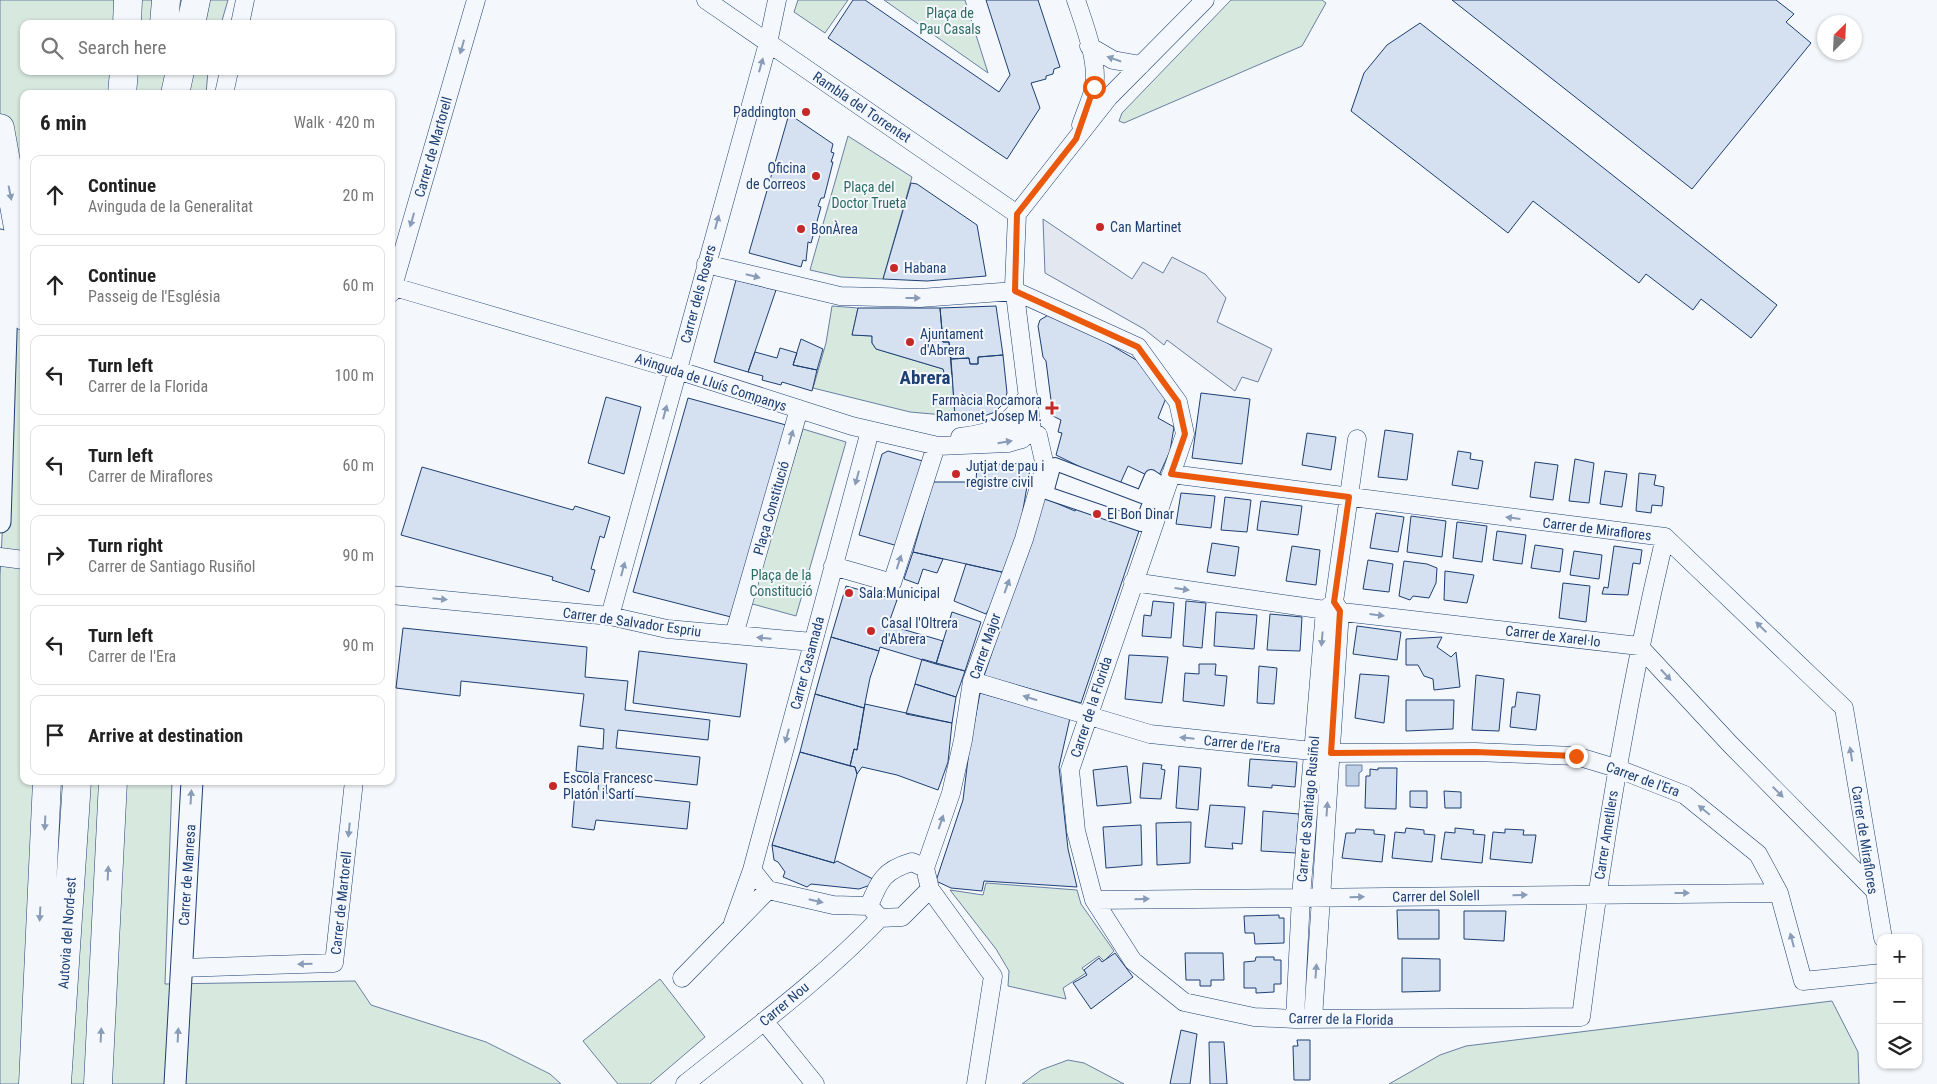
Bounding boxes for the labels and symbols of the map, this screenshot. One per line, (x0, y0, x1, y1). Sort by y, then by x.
park label: Plaça de Pau Casals (919, 5, 981, 37)
north arrow (1817, 15, 1862, 60)
one-way arrow (458, 39, 466, 54)
one-way arrow (1106, 55, 1121, 63)
one-way arrow (758, 58, 766, 73)
street label: Rambla del Torrentet (810, 68, 914, 146)
route start (1083, 76, 1106, 99)
street label: Carrer de Martorell (411, 95, 455, 199)
place label: Paddington (733, 104, 796, 120)
marker: Paddington (800, 106, 812, 118)
place label: Oficina de Correos (746, 160, 806, 192)
marker: Oficina de Correos (810, 170, 822, 182)
park label: Plaça del Doctor Trueta (832, 179, 906, 211)
one-way arrow (7, 185, 15, 201)
one-way arrow (408, 212, 416, 227)
one-way arrow (713, 214, 721, 229)
place label: Can Martinet (1110, 219, 1181, 235)
place label: BonÀrea (811, 220, 858, 237)
marker: Can Martinet (1094, 221, 1106, 233)
marker: BonÀrea (795, 223, 807, 235)
street label: Carrer dels Rosers (677, 243, 719, 345)
place label: Habana (904, 260, 947, 276)
marker: Habana (888, 262, 900, 274)
one-way arrow (746, 272, 761, 280)
one-way arrow (905, 294, 921, 302)
place label: Ajuntament d'Abrera (920, 326, 984, 358)
marker: Ajuntament d'Abrera (904, 336, 916, 348)
street label: Avinguda de Lluís Companys (633, 350, 789, 414)
district label: Abrera (900, 366, 951, 389)
place label: Farmàcia Rocamora Ramonet, Josep M. (932, 392, 1042, 424)
marker: Farmàcia Rocamora Ramonet, Josep M. (1046, 402, 1058, 414)
one-way arrow (662, 405, 670, 420)
one-way arrow (787, 429, 795, 444)
one-way arrow (998, 438, 1014, 446)
place label: Jutjat de pau i registre civil (966, 458, 1044, 490)
street label: Plaça Constitució (750, 459, 792, 557)
marker: Jutjat de pau i registre civil (950, 468, 962, 480)
one-way arrow (853, 470, 861, 485)
place label: El Bon Dinar (1107, 506, 1174, 522)
marker: El Bon Dinar (1091, 508, 1103, 520)
one-way arrow (1505, 514, 1521, 522)
street label: Carrer de Miraflores (1542, 514, 1652, 544)
one-way arrow (896, 554, 903, 569)
one-way arrow (619, 561, 627, 576)
park label: Plaça de la Constitució (749, 567, 813, 599)
one-way arrow (1004, 578, 1011, 593)
place label: Sala Municipal (859, 585, 940, 601)
one-way arrow (1174, 585, 1190, 593)
marker: Sala Municipal (843, 587, 855, 599)
one-way arrow (432, 596, 448, 604)
street label: Carrer de Salvador Espriu (562, 604, 702, 640)
street label: Carrer Major (966, 611, 1004, 681)
one-way arrow (1370, 611, 1386, 619)
street label: Carrer Casamada (787, 615, 827, 711)
place label: Casal l'Oltrera d'Abrera (881, 615, 958, 647)
one-way arrow (1756, 621, 1768, 633)
street label: Carrer de Xarel·lo (1504, 622, 1602, 650)
marker: Casal l'Oltrera d'Abrera (865, 625, 877, 637)
one-way arrow (1318, 632, 1326, 648)
one-way arrow (756, 633, 772, 641)
street label: Carrer de la Florida (1067, 655, 1115, 759)
one-way arrow (1660, 668, 1672, 680)
one-way arrow (1022, 694, 1037, 702)
one-way arrow (783, 729, 791, 744)
street label: Carrer de l'Era (1203, 732, 1281, 756)
one-way arrow (1179, 734, 1195, 742)
street label: Carrer de Santiago Rusiñol (1294, 735, 1322, 883)
route end (1565, 745, 1588, 768)
one-way arrow (1847, 746, 1855, 762)
street label: Carrer de l'Era (1604, 758, 1682, 800)
place label: Escola Francesc Platón i Sartí (563, 770, 653, 802)
marker: Escola Francesc Platón i Sartí (547, 780, 559, 792)
street label: Carrer de Miraflores (1849, 785, 1881, 895)
one-way arrow (1771, 786, 1783, 798)
one-way arrow (188, 789, 196, 805)
street label: Carrer Ametllers (1591, 789, 1621, 881)
one-way arrow (1324, 800, 1332, 816)
one-way arrow (1698, 805, 1711, 816)
one-way arrow (938, 814, 945, 829)
one-way arrow (40, 816, 48, 832)
one-way arrow (345, 822, 353, 838)
street label: Carrer de Manresa (175, 824, 199, 926)
street label: Carrer de Martorell (328, 851, 354, 955)
one-way arrow (105, 865, 113, 881)
street label: Autovia del Nord-est (55, 877, 79, 989)
street label: Carrer del Solell (1392, 887, 1480, 905)
one-way arrow (1675, 889, 1691, 897)
one-way arrow (1512, 890, 1528, 898)
one-way arrow (1350, 892, 1366, 900)
one-way arrow (1135, 895, 1151, 903)
one-way arrow (808, 897, 823, 905)
one-way arrow (36, 906, 44, 922)
one-way arrow (1787, 932, 1795, 947)
one-way arrow (297, 960, 313, 968)
one-way arrow (1312, 963, 1320, 979)
street label: Carrer Nou (756, 979, 812, 1029)
street label: Carrer de la Florida (1288, 1010, 1394, 1028)
one-way arrow (97, 1027, 105, 1043)
one-way arrow (174, 1027, 182, 1043)

